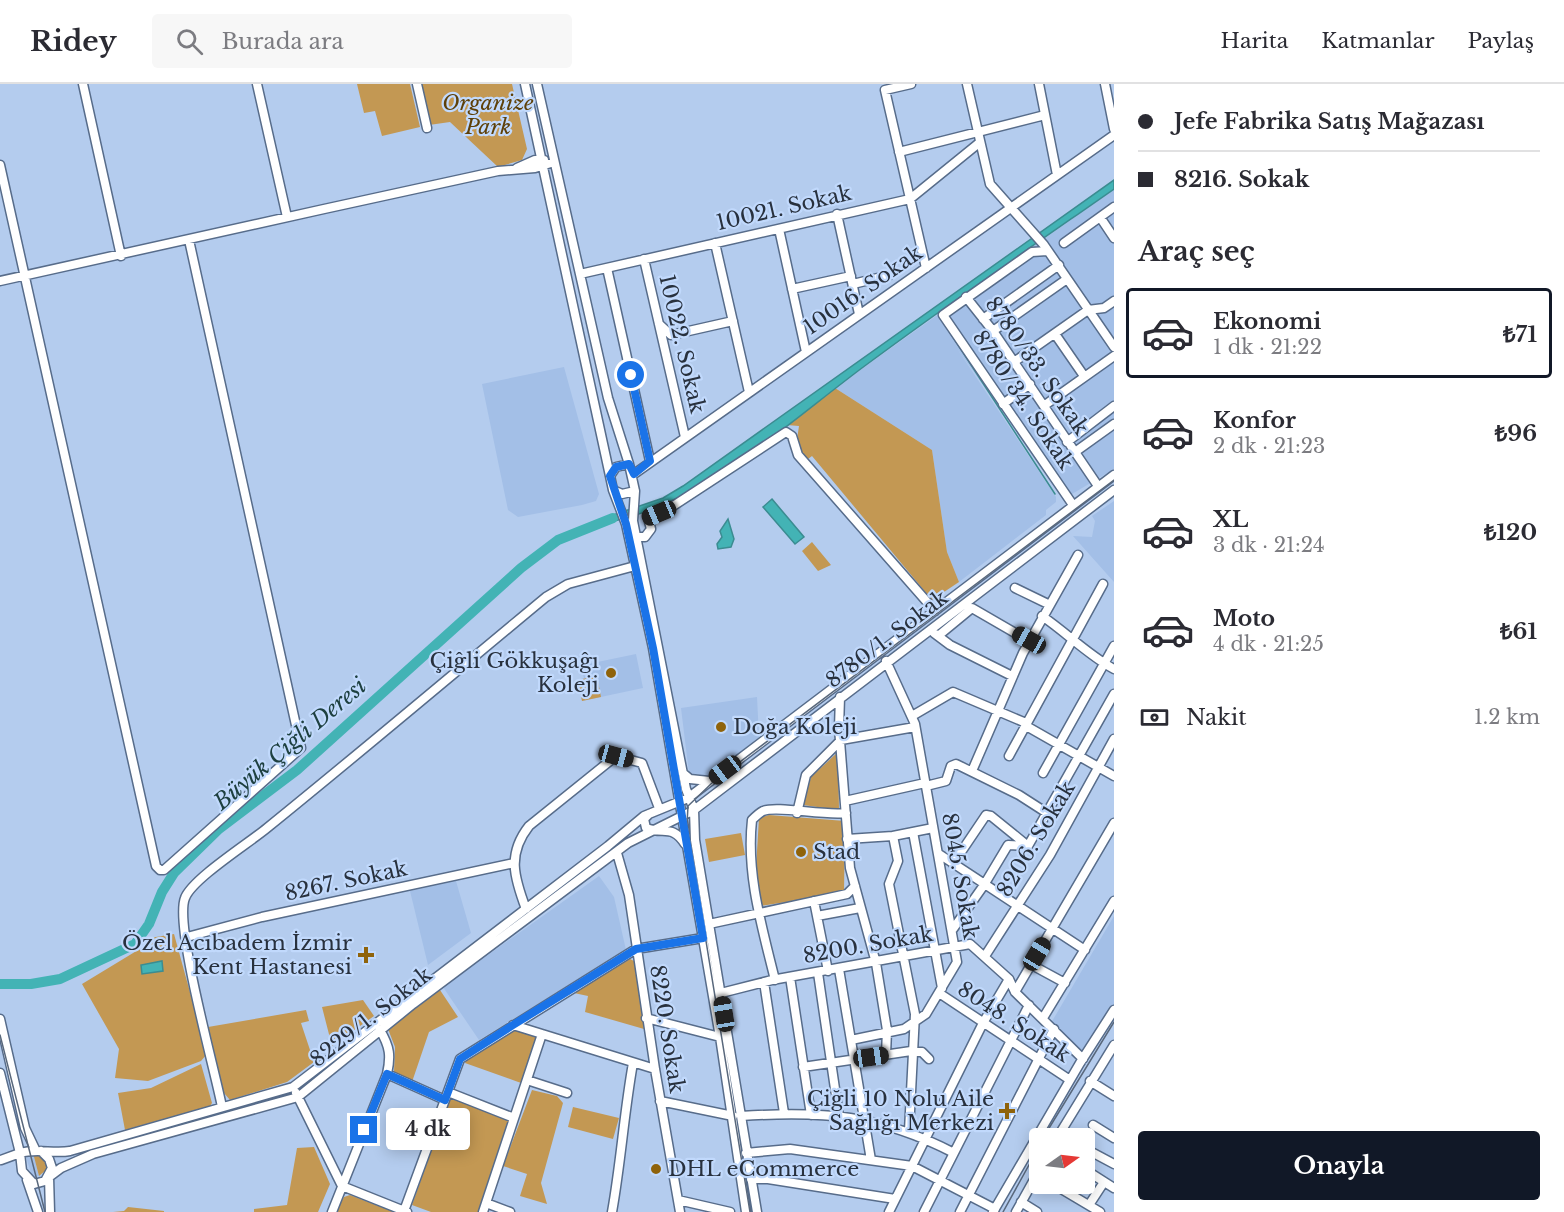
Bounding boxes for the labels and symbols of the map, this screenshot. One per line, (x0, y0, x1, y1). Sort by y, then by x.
park label: Organize Park (442, 90, 534, 140)
street label: 10021. Sokak (714, 180, 854, 236)
street label: 10016. Sokak (799, 240, 927, 340)
street label: 10022. Sokak (653, 272, 711, 416)
street label: 8780/33. Sokak (980, 292, 1094, 440)
street label: 8780/34. Sokak (967, 325, 1079, 475)
route start (617, 361, 644, 388)
car (639, 498, 679, 528)
street label: 8780/1. Sokak (821, 585, 953, 693)
car (1009, 623, 1049, 657)
place label: Çiĝli Gökkuşaĝı Koleji (430, 648, 599, 698)
marker: Çiĝli Gökkuşaĝı Koleji (604, 666, 618, 680)
water label: Büyük Çiğli Deresi (208, 672, 372, 816)
place label: Doğa Koleji (733, 714, 857, 740)
marker: Doğa Koleji (714, 720, 728, 734)
car (596, 743, 636, 769)
car (705, 752, 745, 788)
street label: 8206. Sokak (991, 776, 1081, 902)
street label: 8045. Sokak (936, 811, 984, 941)
place label: Stad (813, 839, 860, 865)
marker: Stad (794, 845, 808, 859)
street label: 8267. Sokak (282, 855, 410, 907)
street label: 8200. Sokak (801, 921, 935, 969)
place label: Özel Acıbadem İzmir Kent Hastanesi (122, 930, 352, 980)
car (1020, 934, 1054, 974)
marker: Özel Acıbadem İzmir Kent Hastanesi (357, 946, 375, 964)
street label: 8229/1. Sokak (305, 961, 437, 1073)
street label: 8220. Sokak (644, 963, 690, 1095)
street label: 8048. Sokak (953, 976, 1075, 1068)
car (712, 995, 736, 1033)
car (852, 1046, 890, 1068)
place label: Çiğli 10 Nolu Aile Sağlığı Merkezi (807, 1086, 994, 1136)
marker: Çiğli 10 Nolu Aile Sağlığı Merkezi (998, 1102, 1016, 1120)
callout: 4 dk (385, 1109, 469, 1151)
route end (350, 1116, 377, 1143)
north arrow (1029, 1128, 1095, 1194)
place label: DHL eCommerce (668, 1156, 859, 1182)
marker: DHL eCommerce (649, 1162, 663, 1176)

